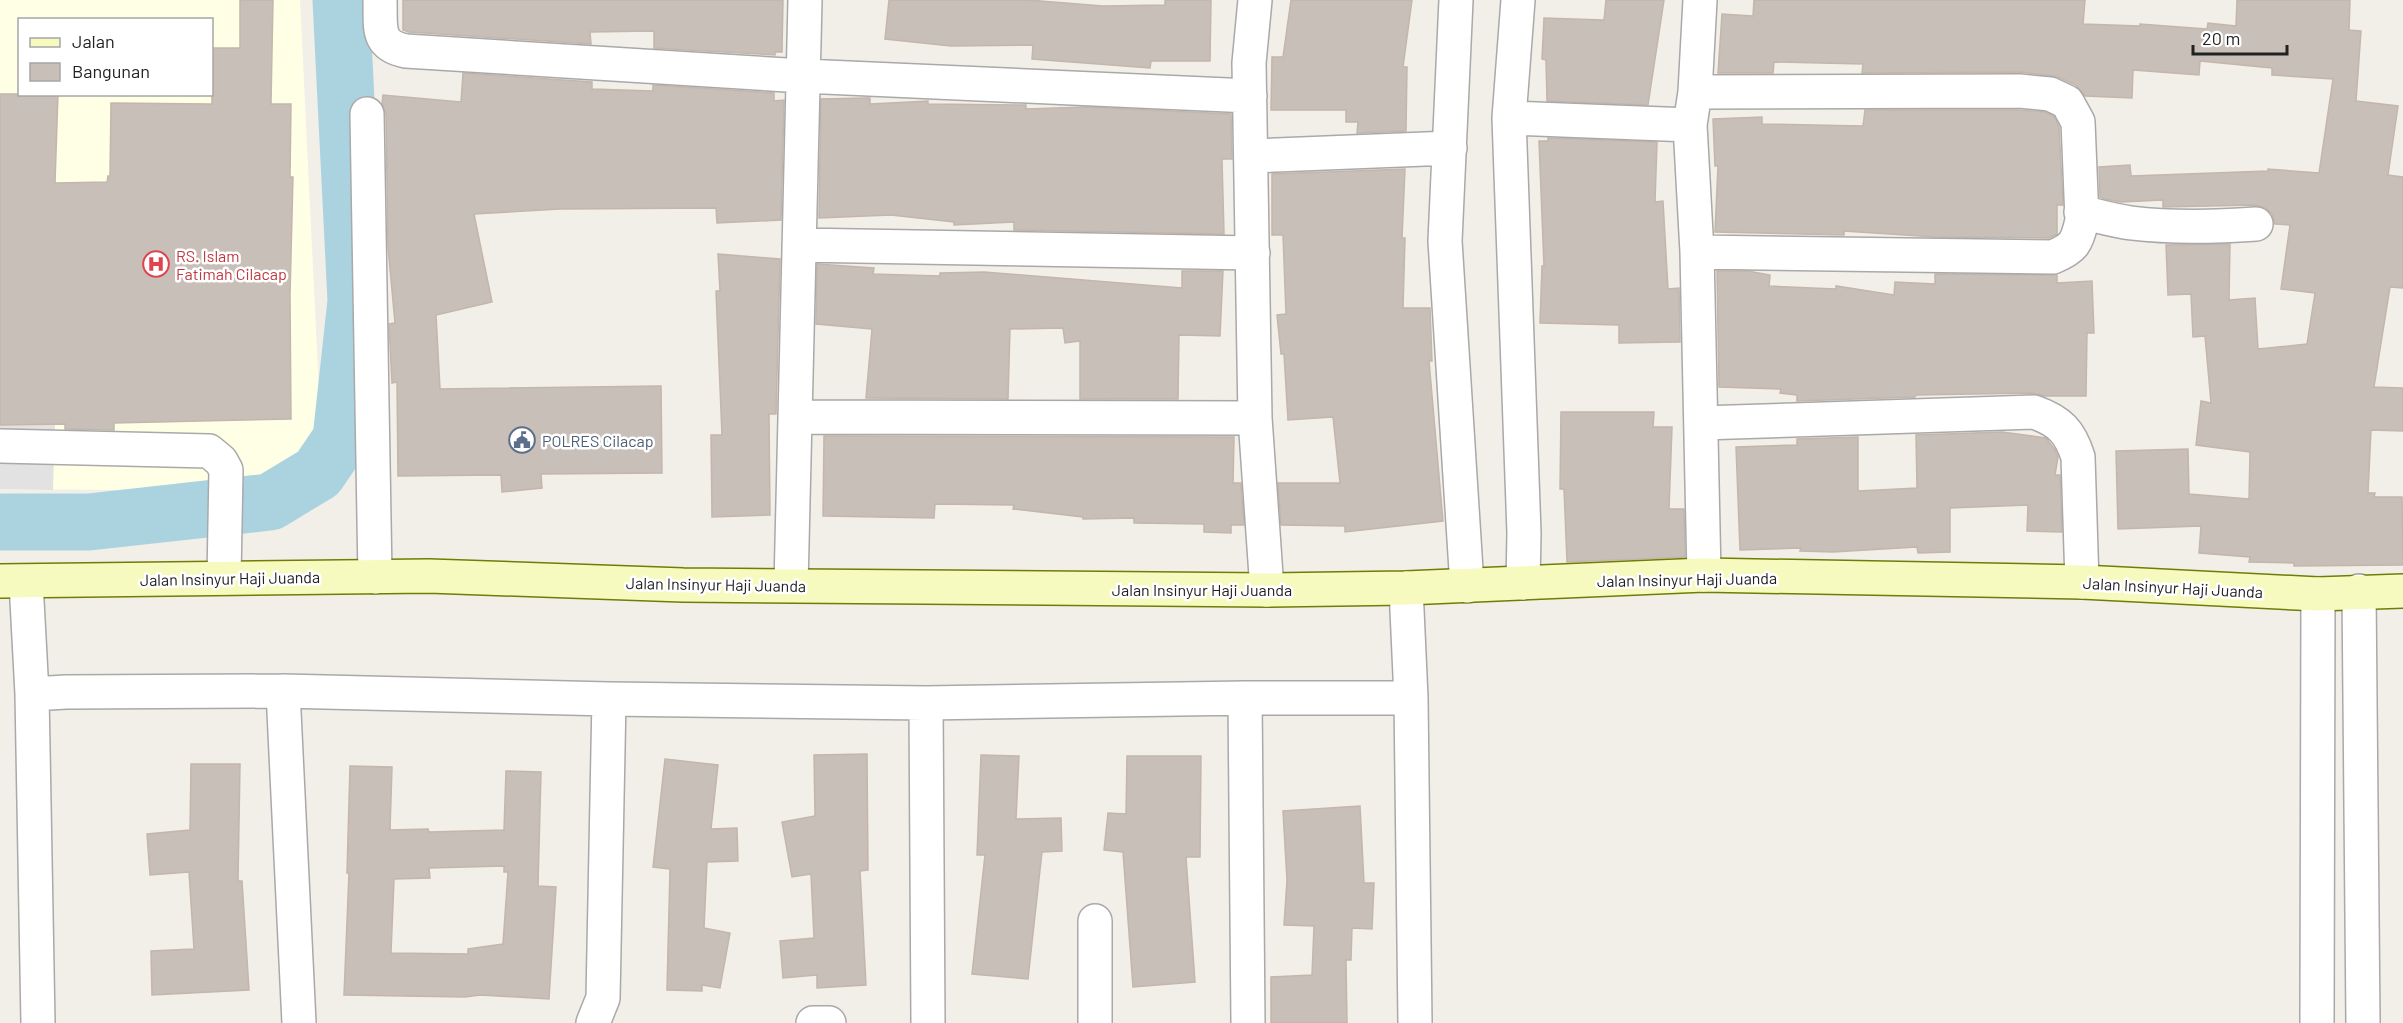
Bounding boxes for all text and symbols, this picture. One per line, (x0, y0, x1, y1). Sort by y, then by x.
legend (18, 18, 213, 96)
scale bar (2193, 18, 2288, 56)
text: 20 m (2202, 27, 2240, 49)
text: Jalan (72, 30, 115, 52)
text: Bangunan (72, 60, 150, 82)
place label: RS. Islam Fatimah Cilacap (176, 246, 287, 283)
hospital icon: RS. Islam Fatimah Cilacap (141, 249, 171, 279)
public building icon: POLRES Cilacap (507, 425, 537, 455)
place label: POLRES Cilacap (542, 431, 654, 450)
street label: Jalan Insinyur Haji Juanda (140, 567, 320, 589)
street label: Jalan Insinyur Haji Juanda (1597, 568, 1777, 590)
street label: Jalan Insinyur Haji Juanda (626, 573, 806, 595)
street label: Jalan Insinyur Haji Juanda (2082, 573, 2264, 601)
street label: Jalan Insinyur Haji Juanda (1112, 580, 1292, 599)

